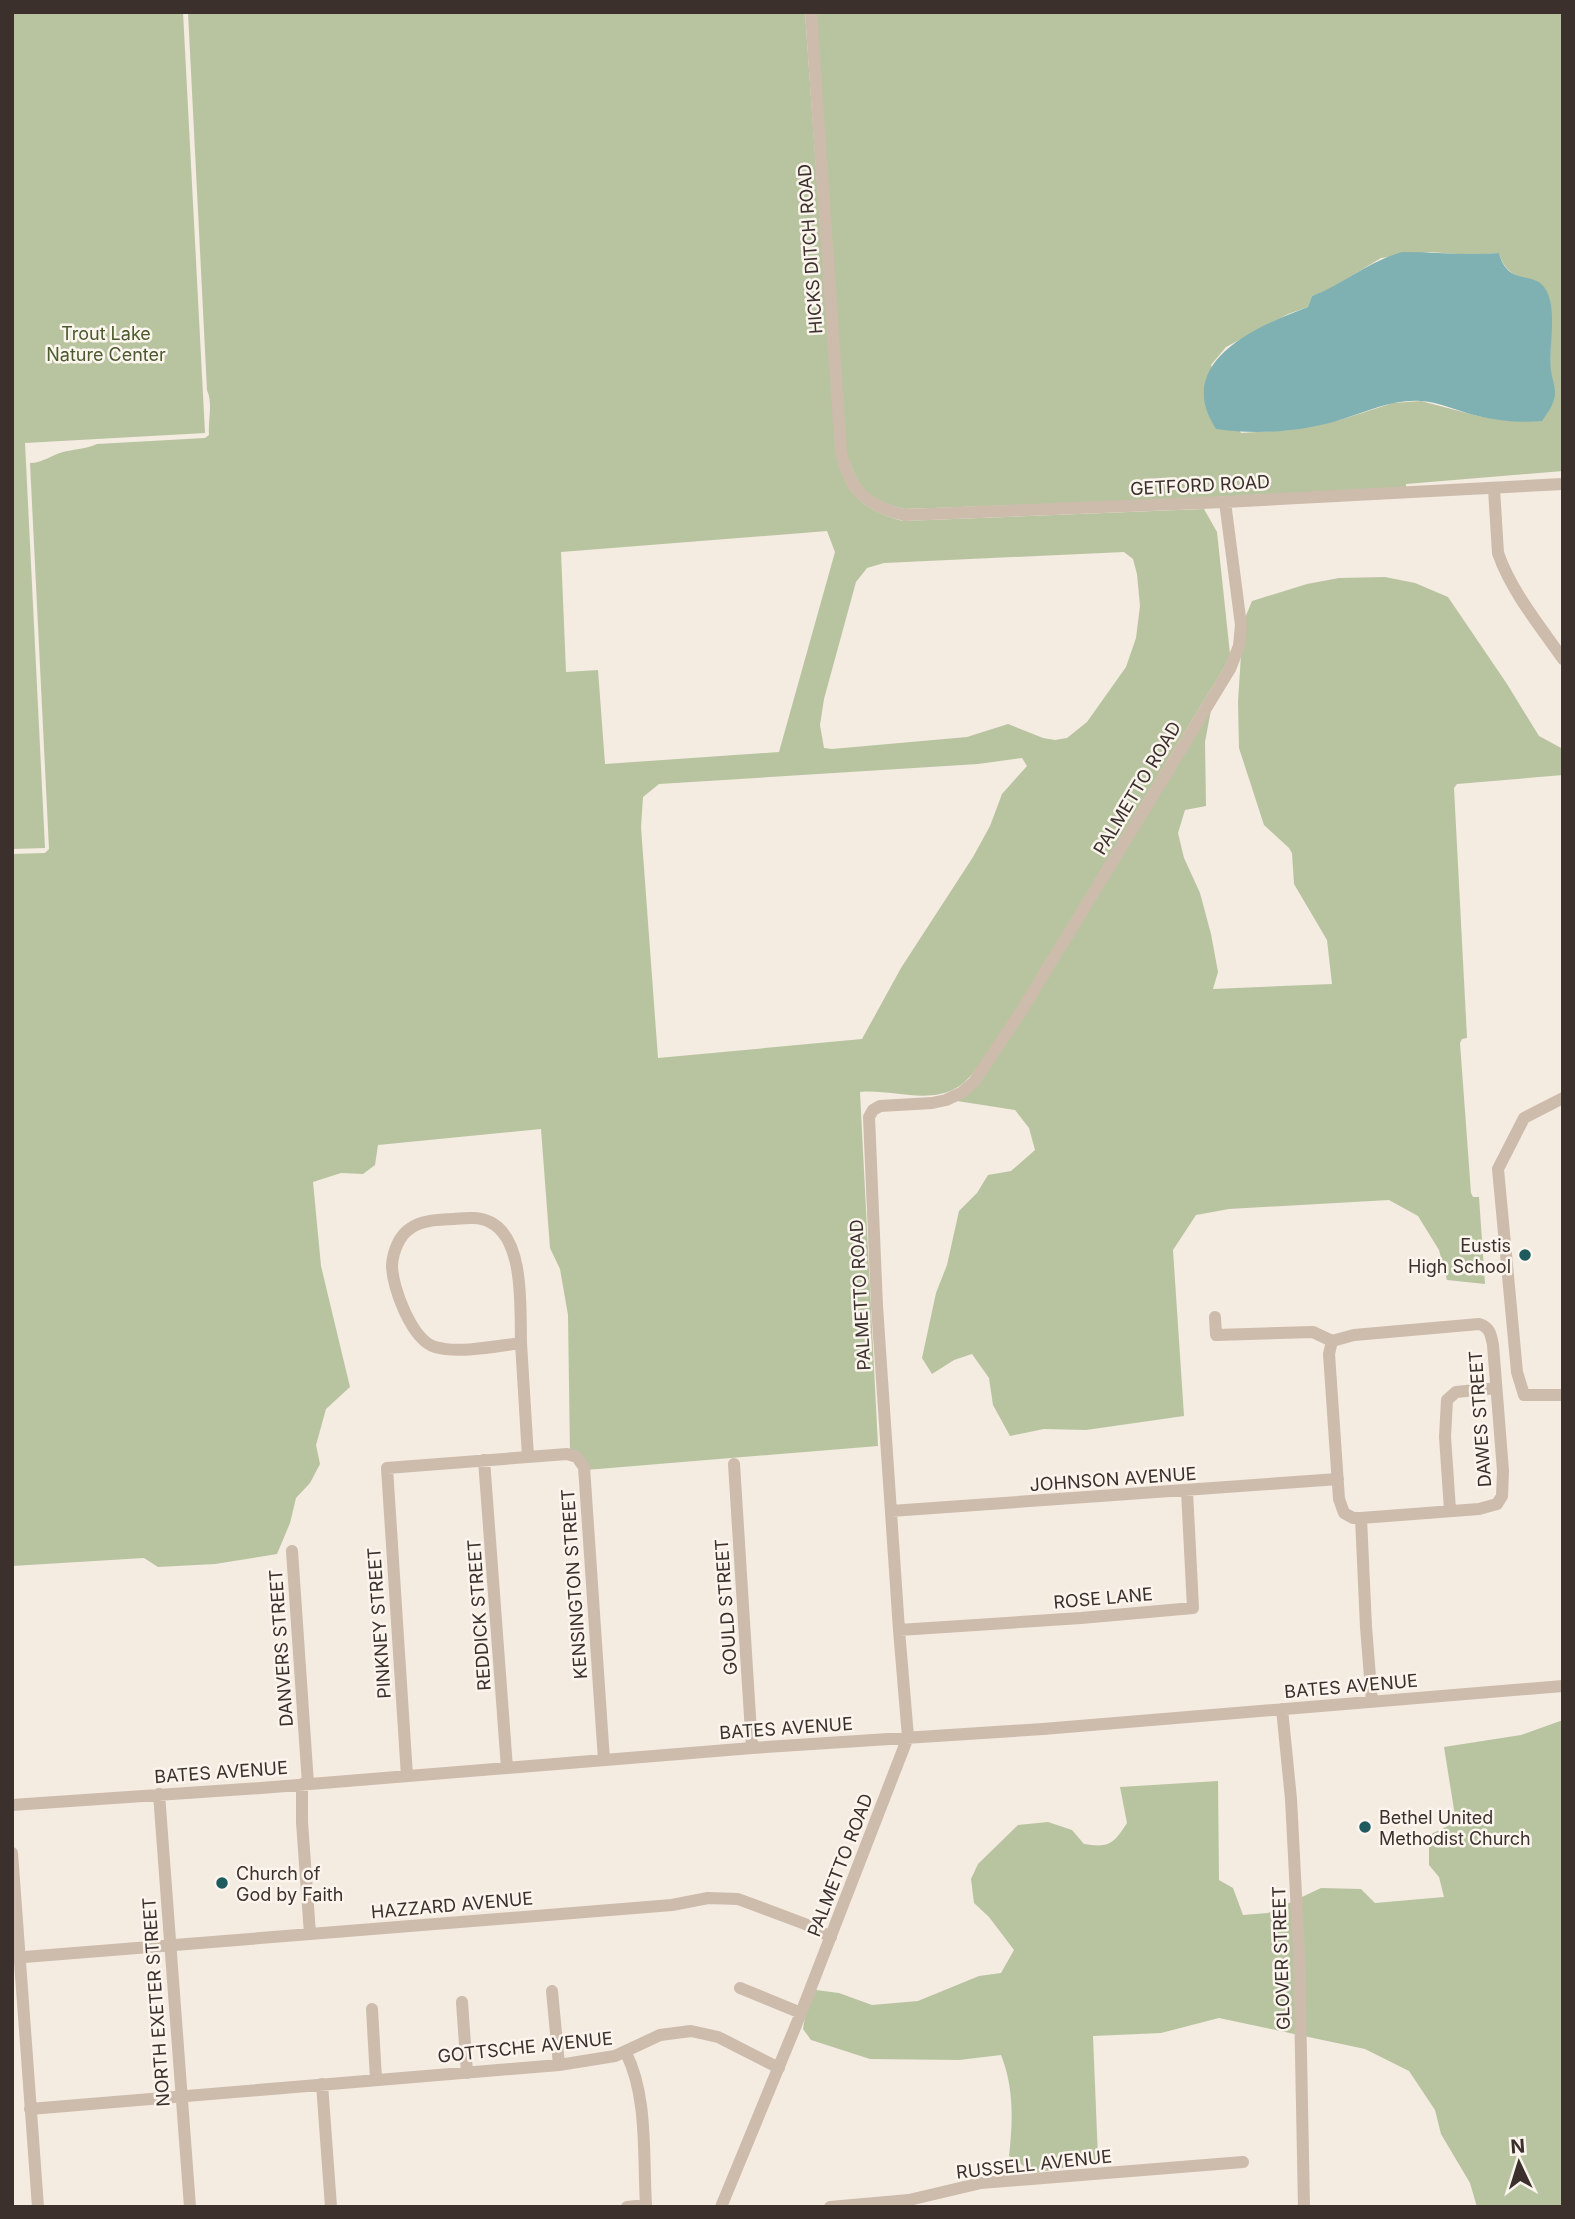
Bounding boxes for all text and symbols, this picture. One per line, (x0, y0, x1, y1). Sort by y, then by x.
street label: HICKS DITCH ROAD (794, 163, 826, 335)
park label: Trout Lake Nature Center (46, 323, 166, 365)
street label: GETFORD ROAD (1130, 471, 1270, 499)
street label: PALMETTO ROAD (1089, 718, 1185, 858)
street label: PALMETTO ROAD (846, 1219, 874, 1371)
place label: Eustis High School (1408, 1235, 1511, 1277)
marker: Eustis High School (1517, 1247, 1533, 1263)
street label: DAWES STREET (1465, 1350, 1495, 1488)
street label: JOHNSON AVENUE (1029, 1463, 1197, 1495)
street label: KENSINGTON STREET (557, 1488, 591, 1680)
street label: GOULD STREET (711, 1538, 741, 1676)
street label: REDDICK STREET (463, 1539, 495, 1691)
street label: PINKNEY STREET (363, 1547, 395, 1699)
street label: DANVERS STREET (265, 1569, 297, 1727)
street label: ROSE LANE (1052, 1583, 1154, 1613)
street label: BATES AVENUE (1283, 1670, 1419, 1702)
street label: BATES AVENUE (718, 1713, 854, 1743)
street label: BATES AVENUE (153, 1757, 289, 1787)
street label: PALMETTO ROAD (803, 1791, 877, 1939)
place label: Bethel United Methodist Church (1379, 1807, 1531, 1849)
marker: Bethel United Methodist Church (1357, 1819, 1373, 1835)
place label: Church of God by Faith (236, 1863, 343, 1905)
marker: Church of God by Faith (214, 1875, 230, 1891)
street label: GLOVER STREET (1268, 1886, 1294, 2030)
street label: HAZZARD AVENUE (370, 1887, 534, 1923)
street label: NORTH EXETER STREET (138, 1897, 174, 2107)
street label: GOTTSCHE AVENUE (436, 2027, 614, 2067)
north arrow (1484, 2128, 1554, 2198)
text: N (1510, 2135, 1526, 2159)
street label: RUSSELL AVENUE (955, 2145, 1113, 2183)

